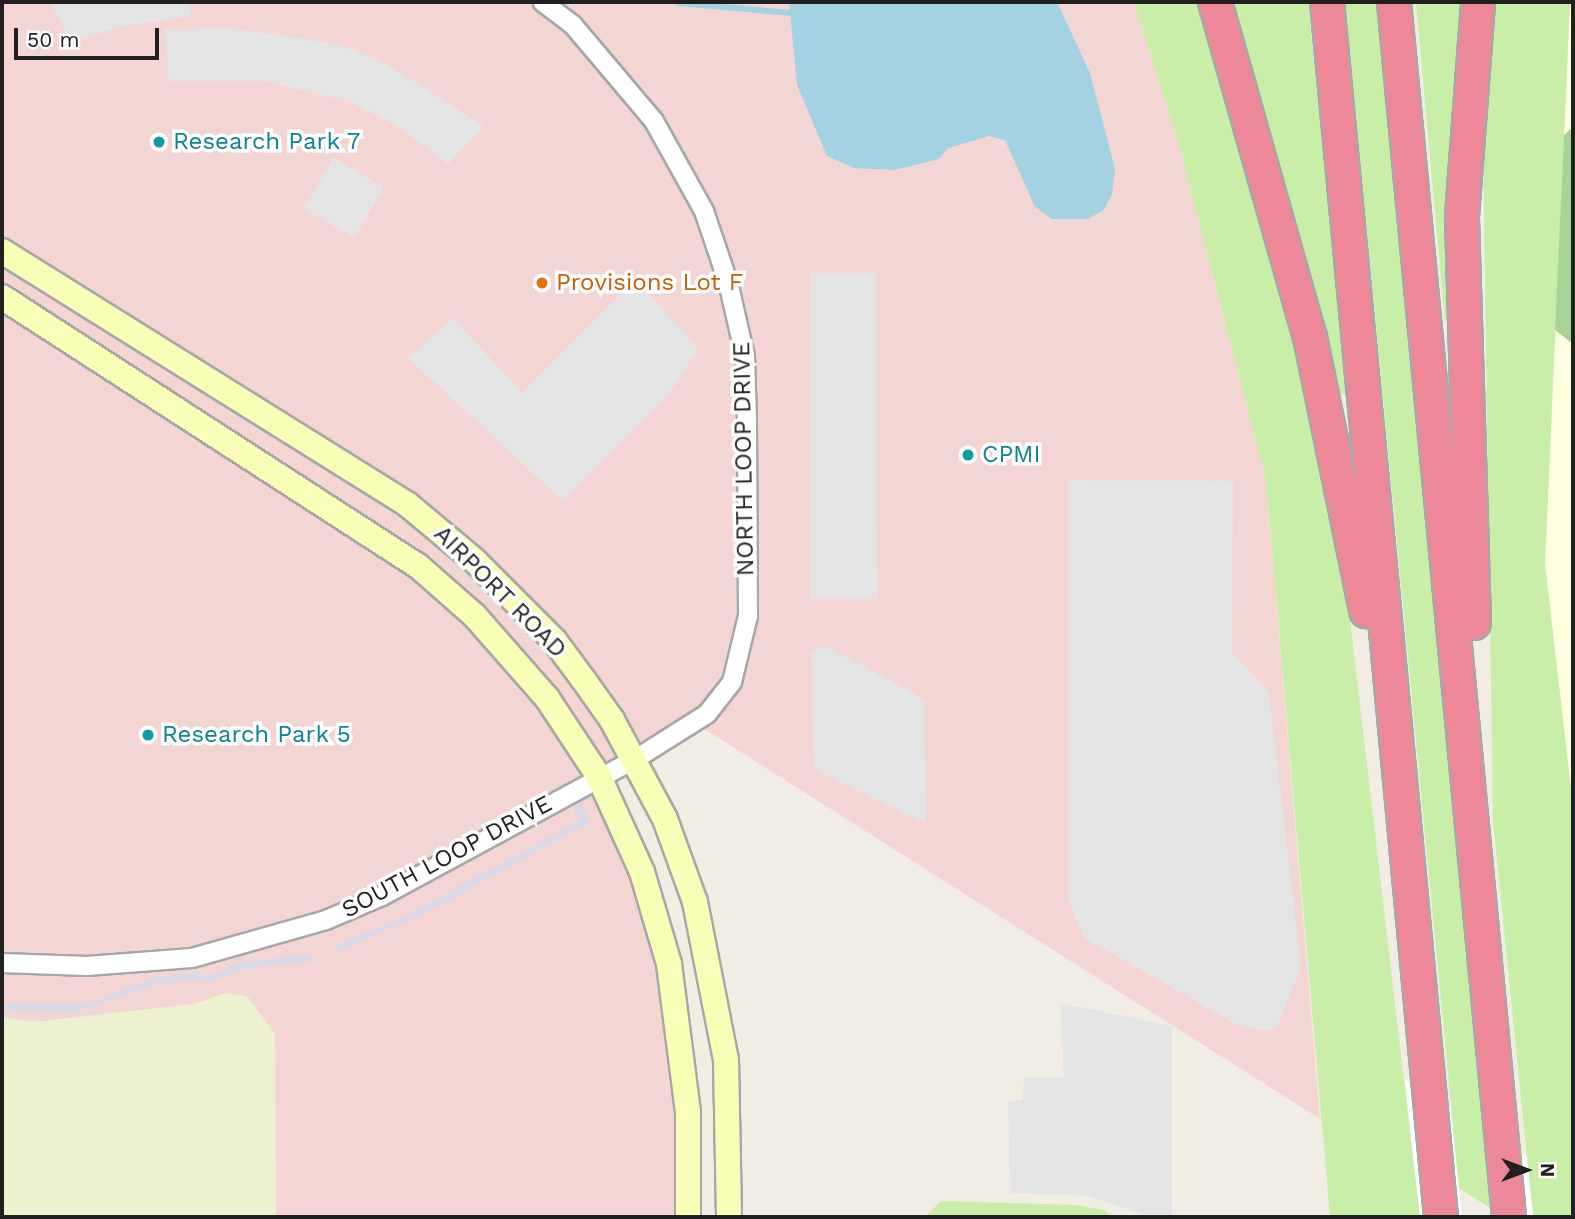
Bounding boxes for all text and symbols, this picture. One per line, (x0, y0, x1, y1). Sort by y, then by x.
scale bar (18, 14, 163, 58)
text: 50 m (27, 27, 79, 52)
place label: Research Park 7 (173, 128, 362, 156)
marker: Research Park 7 (151, 134, 167, 150)
place label: Provisions Lot F (556, 269, 743, 297)
marker: Provisions Lot F (534, 275, 550, 291)
street label: NORTH LOOP DRIVE (728, 341, 760, 577)
place label: CPMI (982, 441, 1041, 469)
marker: CPMI (960, 447, 976, 463)
street label: AIRPORT ROAD (428, 520, 572, 664)
place label: Research Park 5 (162, 721, 351, 749)
marker: Research Park 5 (140, 727, 156, 743)
street label: SOUTH LOOP DRIVE (337, 789, 557, 925)
north arrow (1491, 1135, 1561, 1205)
text: N (1536, 1163, 1559, 1177)

